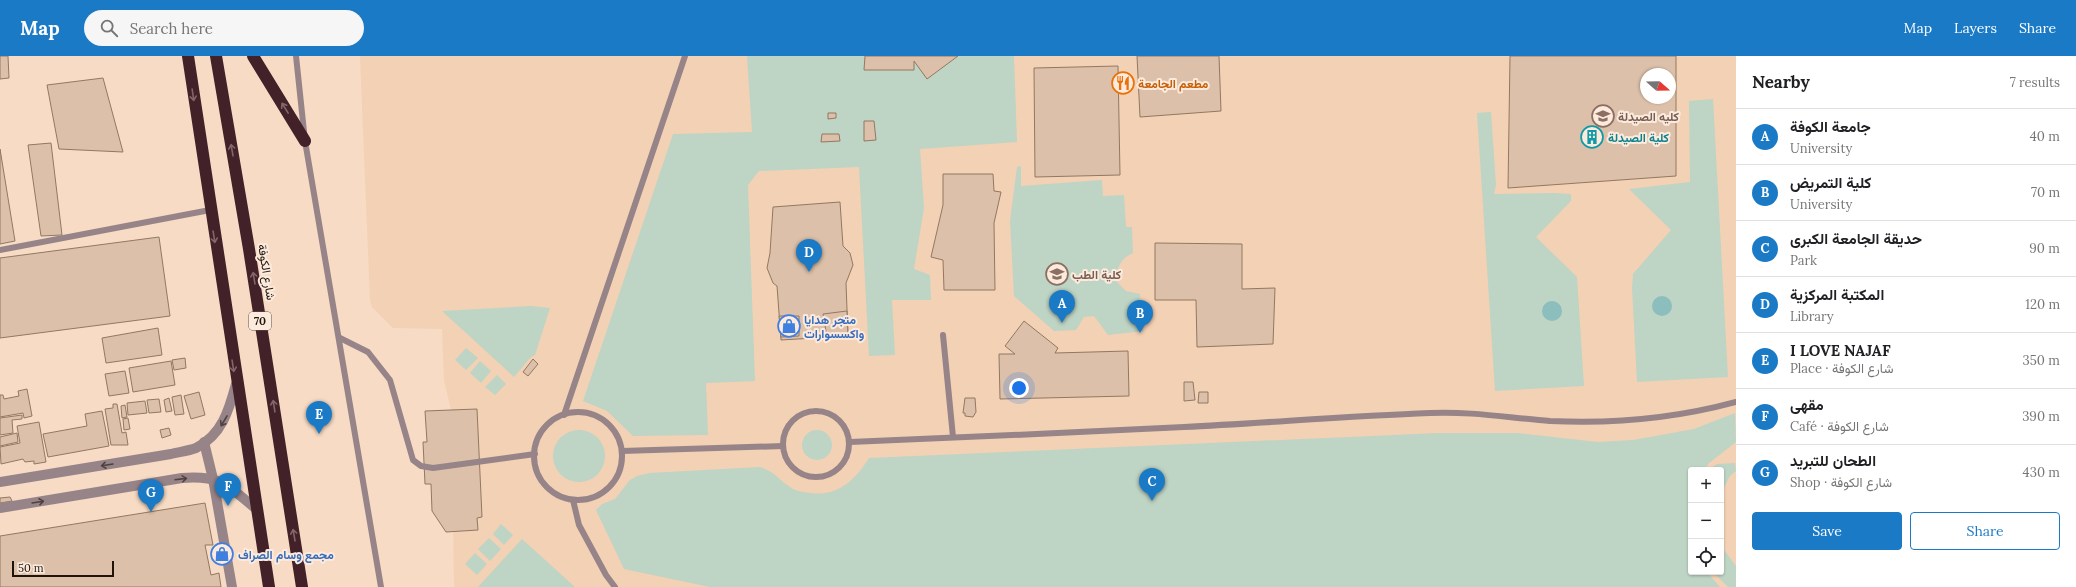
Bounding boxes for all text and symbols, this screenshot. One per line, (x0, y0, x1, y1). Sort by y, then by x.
search box (84, 10, 364, 46)
text: Map (20, 16, 60, 40)
icon: search (98, 17, 120, 39)
text: Search here (130, 19, 213, 38)
text: Map (1904, 19, 1932, 37)
text: Layers (1954, 19, 1997, 37)
text: Share (2019, 19, 2056, 37)
north arrow (1640, 68, 1676, 104)
restaurant icon: مطعم الجامعة (1110, 70, 1136, 96)
text: Nearby (1752, 71, 1810, 93)
text: 7 results (2010, 74, 2060, 91)
place label: مطعم الجامعة (1138, 76, 1209, 92)
one-way arrow (189, 88, 197, 101)
one-way arrow (280, 102, 289, 113)
school or university icon: كليه الصيدلة (1590, 103, 1616, 129)
place label: كليه الصيدلة (1618, 109, 1680, 124)
text: جامعة الكوفة (1790, 117, 1871, 136)
building icon: كلية الصيدلة (1579, 124, 1605, 150)
text: A (1761, 128, 1769, 145)
text: 40 m (2030, 128, 2060, 145)
place label: كلية الصيدلة (1608, 130, 1670, 145)
text: University (1790, 140, 1852, 157)
one-way arrow (228, 144, 236, 157)
text: كلية التمريض (1790, 173, 1871, 192)
text: B (1761, 184, 1769, 201)
text: 70 m (2031, 184, 2060, 201)
text: University (1790, 196, 1852, 213)
text: حديقة الجامعة الكبرى (1790, 229, 1922, 248)
one-way arrow (210, 230, 218, 243)
pin: D (796, 239, 822, 272)
text: C (1761, 240, 1769, 257)
text: 90 m (2029, 240, 2060, 257)
street label: شارع الكوفة (253, 243, 279, 301)
text: Park (1790, 252, 1817, 269)
school or university icon: كلية الطب (1044, 261, 1070, 287)
place label: كلية الطب (1072, 267, 1122, 282)
one-way arrow (250, 272, 258, 285)
text: المكتبة المركزية (1790, 285, 1884, 304)
pin: A (1049, 290, 1075, 323)
text: D (1760, 296, 1770, 313)
text: 120 m (2025, 296, 2060, 313)
pin: B (1127, 300, 1153, 333)
text: Library (1790, 308, 1834, 325)
road number: 70 (249, 312, 271, 330)
place label: متجر هدايا واكسسوارات (804, 312, 865, 342)
shop icon: متجر هدايا واكسسوارات (776, 313, 802, 339)
text: I LOVE NAJAF (1790, 341, 1890, 360)
text: E (1761, 352, 1769, 369)
text: 350 m (2023, 352, 2060, 369)
one-way arrow (229, 359, 237, 372)
text: Place · شارع الكوفة (1790, 360, 1893, 377)
your location (1009, 378, 1029, 398)
text: مقهى (1790, 395, 1824, 414)
one-way arrow (270, 400, 278, 413)
pin: E (306, 401, 332, 434)
text: F (1761, 408, 1769, 425)
text: 390 m (2022, 408, 2060, 425)
one-way arrow (220, 415, 228, 426)
text: Café · شارع الكوفة (1790, 418, 1889, 435)
text: الطحان للتبريد (1790, 451, 1876, 470)
one-way arrow (101, 461, 114, 469)
text: G (1760, 464, 1770, 481)
text: 430 m (2023, 464, 2060, 481)
map controls (1688, 467, 1724, 575)
button: + (1688, 467, 1724, 503)
pin: C (1139, 468, 1165, 501)
pin: F (215, 473, 241, 506)
text: Shop · شارع الكوفة (1790, 474, 1892, 491)
one-way arrow (174, 475, 187, 482)
pin: G (138, 479, 164, 512)
one-way arrow (32, 498, 45, 506)
button: − (1688, 503, 1724, 539)
button: Save (1752, 512, 1902, 550)
button: Share (1910, 512, 2060, 550)
one-way arrow (290, 529, 298, 542)
button: locate (1688, 539, 1724, 575)
shop icon: مجمع وسام الصراف (209, 541, 235, 567)
place label: مجمع وسام الصراف (238, 547, 334, 563)
scale bar (12, 559, 114, 578)
text: 50 m (18, 561, 44, 575)

